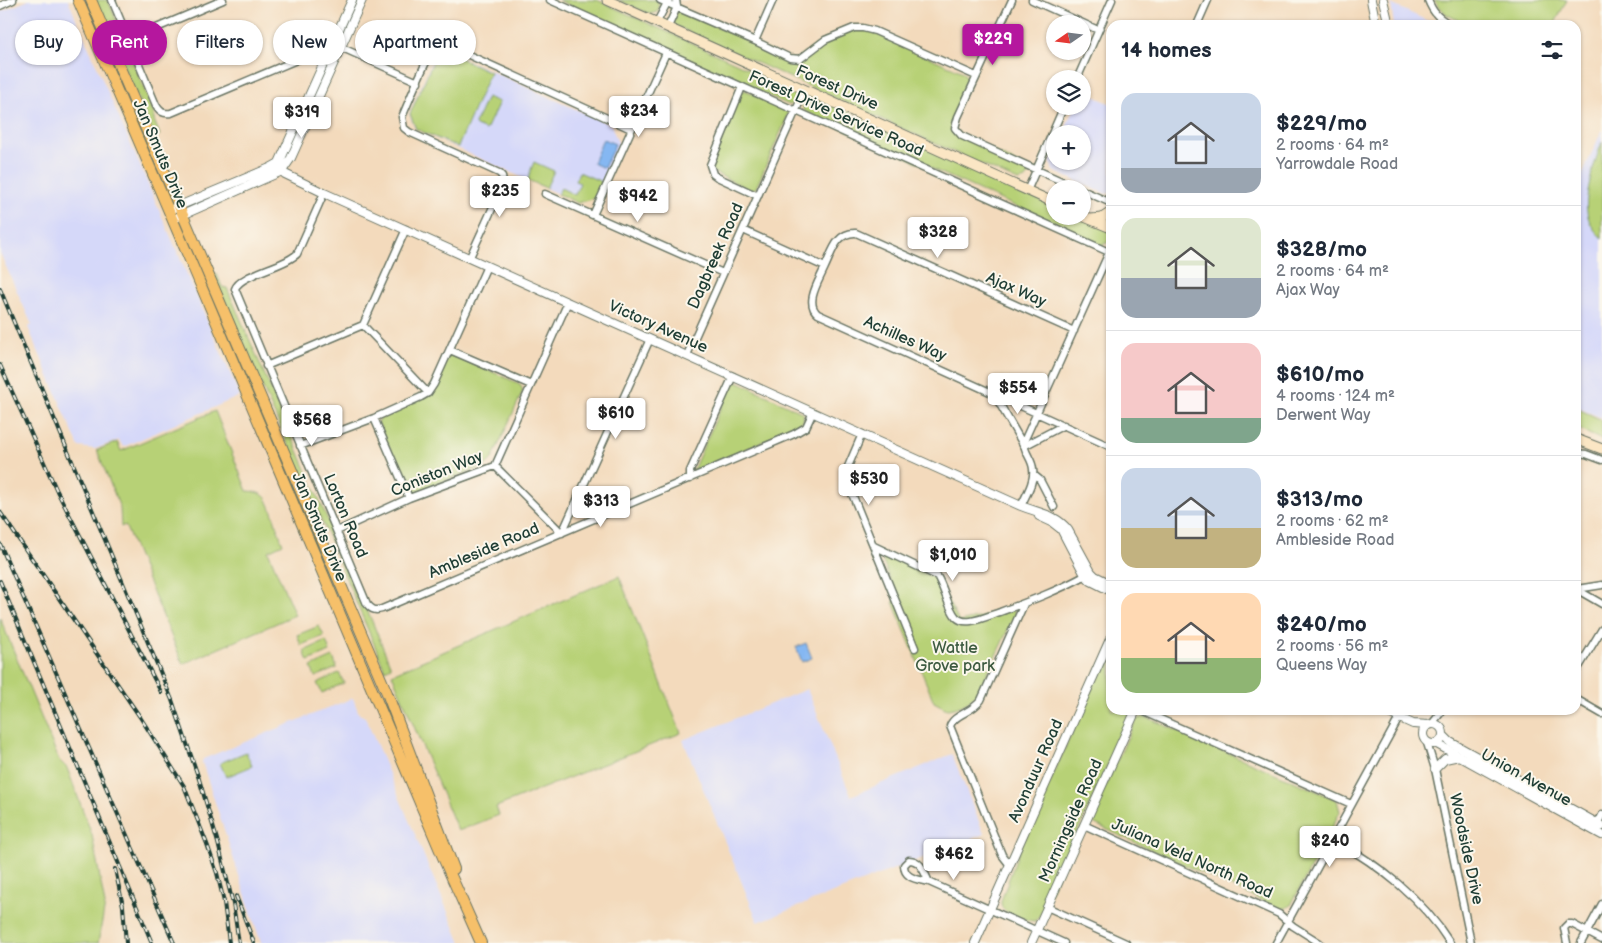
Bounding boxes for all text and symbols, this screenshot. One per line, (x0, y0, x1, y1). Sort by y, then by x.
north arrow (1046, 15, 1091, 60)
map controls (1046, 15, 1091, 225)
chip: Buy (15, 20, 82, 65)
chip: Rent (92, 20, 167, 65)
chip: Filters (177, 20, 263, 65)
chip: New (273, 20, 345, 65)
chip: Apartment (355, 20, 476, 65)
pin: $229 (963, 23, 1023, 66)
text: $229 (973, 30, 1013, 49)
icon: filters (1538, 36, 1566, 64)
text: 14 homes (1121, 38, 1212, 63)
street label: Forest Drive (793, 61, 881, 115)
street label: Forest Drive Service Road (746, 67, 926, 161)
button: layers (1046, 70, 1091, 115)
pin: $319 (272, 96, 332, 139)
pin: $234 (609, 96, 669, 138)
street label: Jan Smuts Drive (129, 97, 192, 212)
text: $234 (620, 102, 658, 121)
text: $319 (284, 103, 320, 122)
text: $229/mo (1276, 111, 1367, 136)
icon: home (1161, 113, 1221, 173)
button: + (1046, 125, 1091, 170)
text: 2 rooms · 64 m² (1276, 136, 1389, 155)
text: Yarrowdale Road (1276, 155, 1398, 174)
pin: $235 (470, 176, 530, 218)
pin: $942 (608, 180, 668, 223)
button: − (1046, 180, 1091, 225)
text: $235 (481, 182, 519, 201)
text: $942 (619, 187, 657, 206)
street label: Dagbreek Road (684, 200, 748, 312)
pin: $328 (908, 216, 968, 259)
text: $328 (918, 223, 958, 242)
text: $328/mo (1276, 237, 1367, 262)
icon: home (1161, 238, 1221, 298)
text: 2 rooms · 64 m² (1276, 262, 1389, 281)
street label: Ajax Way (983, 268, 1050, 312)
text: Ajax Way (1276, 281, 1340, 300)
street label: Victory Avenue (606, 297, 711, 358)
street label: Achilles Way (861, 312, 950, 366)
text: $610/mo (1276, 362, 1364, 387)
icon: home (1161, 363, 1221, 423)
pin: $554 (988, 372, 1048, 415)
text: $554 (999, 379, 1037, 398)
text: 4 rooms · 124 m² (1276, 387, 1395, 406)
pin: $610 (586, 398, 646, 440)
pin: $568 (282, 404, 342, 447)
text: $610 (598, 404, 634, 423)
text: Derwent Way (1276, 406, 1370, 425)
text: $568 (292, 411, 332, 430)
street label: Coniston Way (388, 447, 486, 501)
pin: $530 (839, 464, 899, 506)
street label: Jan Smuts Drive (288, 470, 351, 585)
text: $530 (849, 470, 889, 489)
street label: Lorton Road (319, 471, 371, 561)
pin: $313 (571, 486, 631, 528)
text: $313/mo (1276, 487, 1363, 512)
icon: home (1161, 488, 1221, 548)
text: $313 (583, 492, 619, 511)
text: 2 rooms · 62 m² (1276, 512, 1389, 531)
street label: Ambleside Road (426, 519, 542, 583)
text: Ambleside Road (1276, 531, 1394, 550)
pin: $1,010 (912, 540, 994, 582)
text: $1,010 (929, 546, 977, 565)
text: $240/mo (1276, 612, 1367, 637)
icon: home (1161, 613, 1221, 673)
text: 2 rooms · 56 m² (1276, 637, 1388, 656)
park label: Wattle Grove park (915, 639, 995, 676)
text: Queens Way (1276, 656, 1367, 675)
street label: Avonduur Road (1005, 717, 1067, 825)
street label: Union Avenue (1477, 745, 1575, 811)
street label: Morningside Road (1035, 756, 1107, 886)
street label: Woodside Drive (1445, 792, 1487, 907)
street label: Juliana Veld North Road (1108, 815, 1276, 903)
pin: $240 (1300, 826, 1360, 868)
text: $240 (1311, 832, 1349, 851)
pin: $462 (924, 838, 984, 881)
text: $462 (934, 845, 974, 864)

